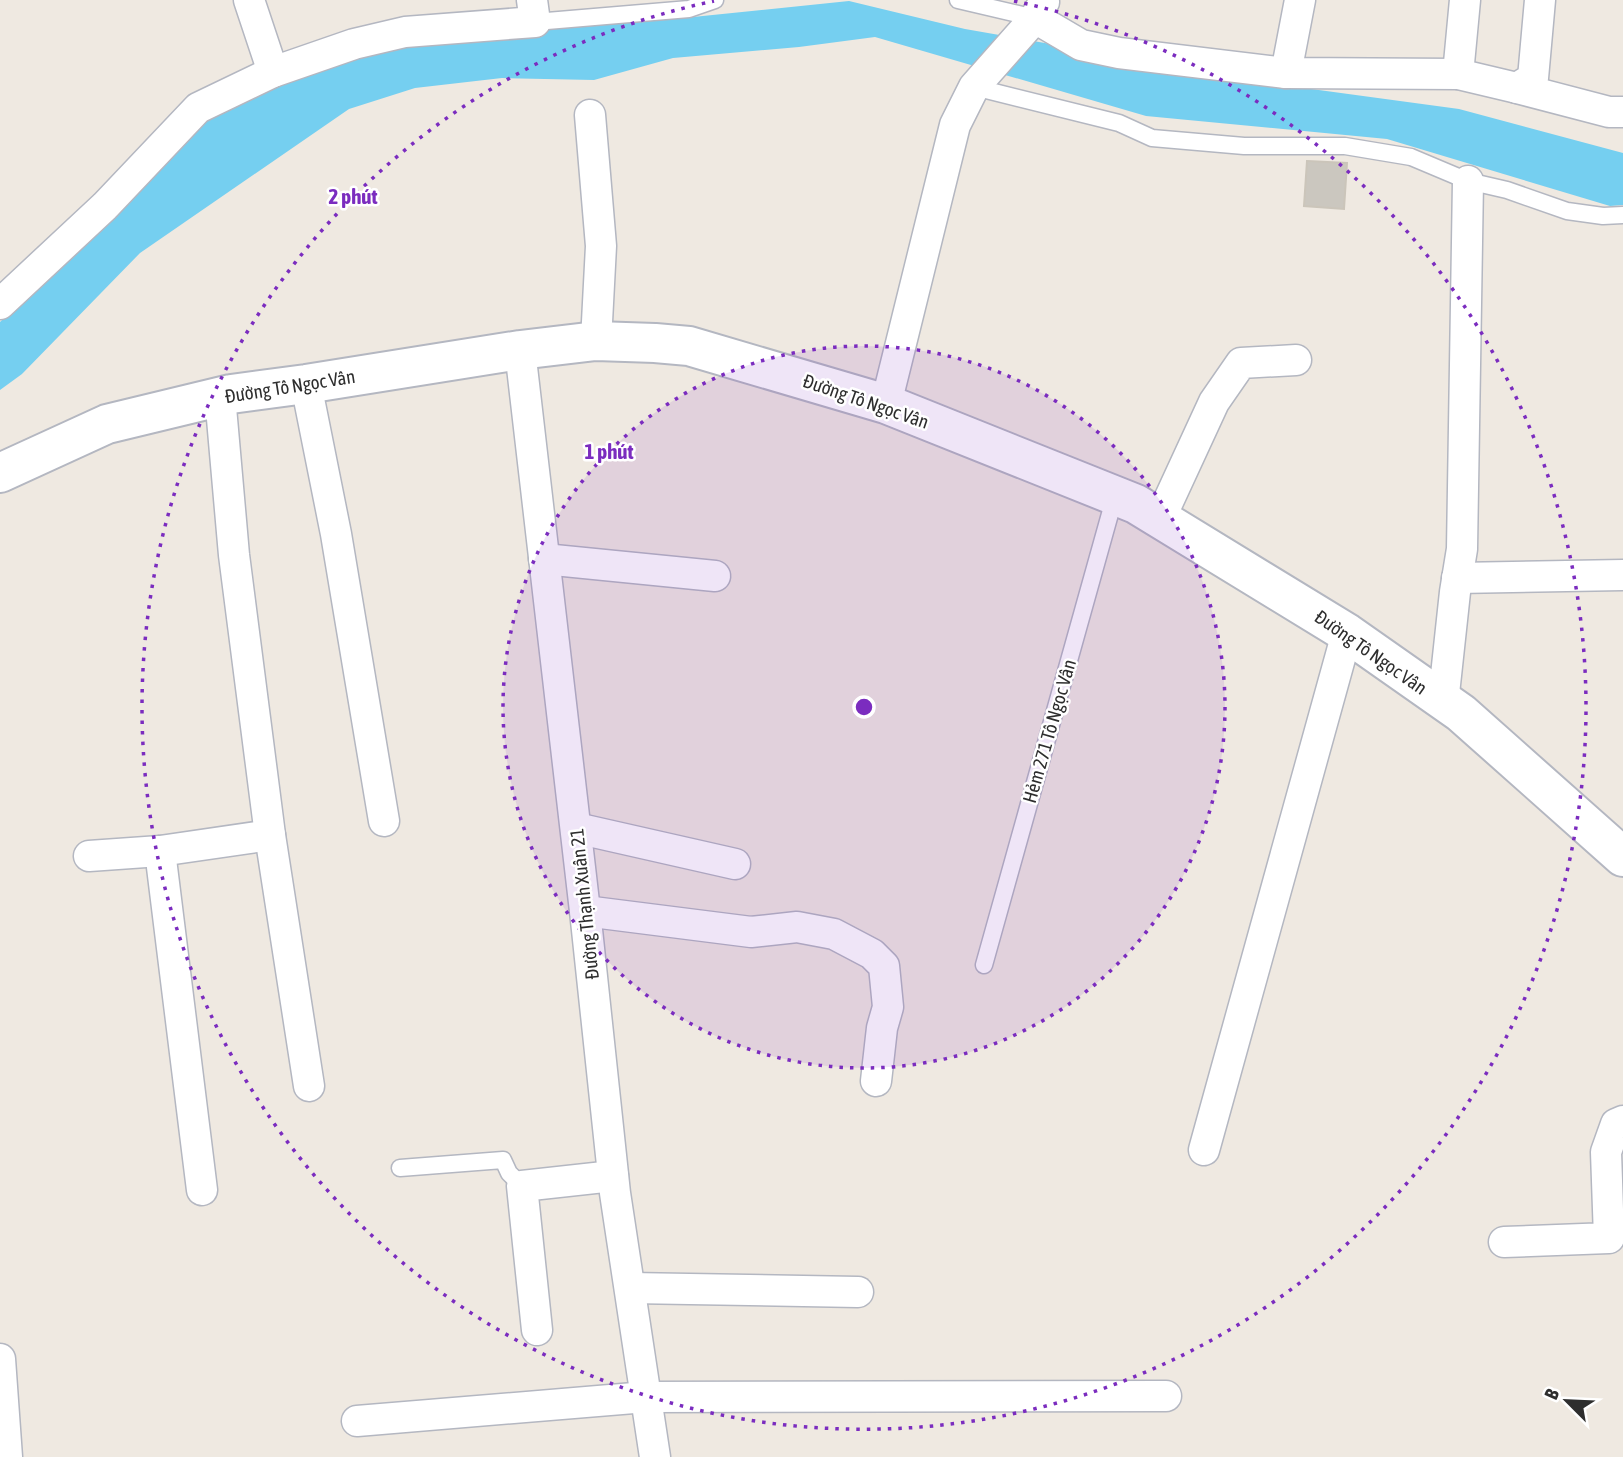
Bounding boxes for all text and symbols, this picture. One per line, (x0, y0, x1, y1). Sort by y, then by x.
text: 2 phút (328, 184, 378, 208)
street label: Đường Tô Ngọc Vân (223, 365, 357, 407)
street label: Đường Tô Ngọc Vân (800, 369, 932, 433)
text: 1 phút (584, 439, 634, 463)
street label: Đường Tô Ngọc Vân (1311, 605, 1431, 699)
street label: Hẻm 271 Tô Ngọc Vân (1018, 657, 1080, 805)
centre of rings (852, 695, 876, 719)
street label: Đường Thạnh Xuân 21 (565, 827, 603, 981)
north arrow (1532, 1366, 1602, 1436)
text: B (1540, 1385, 1563, 1403)

